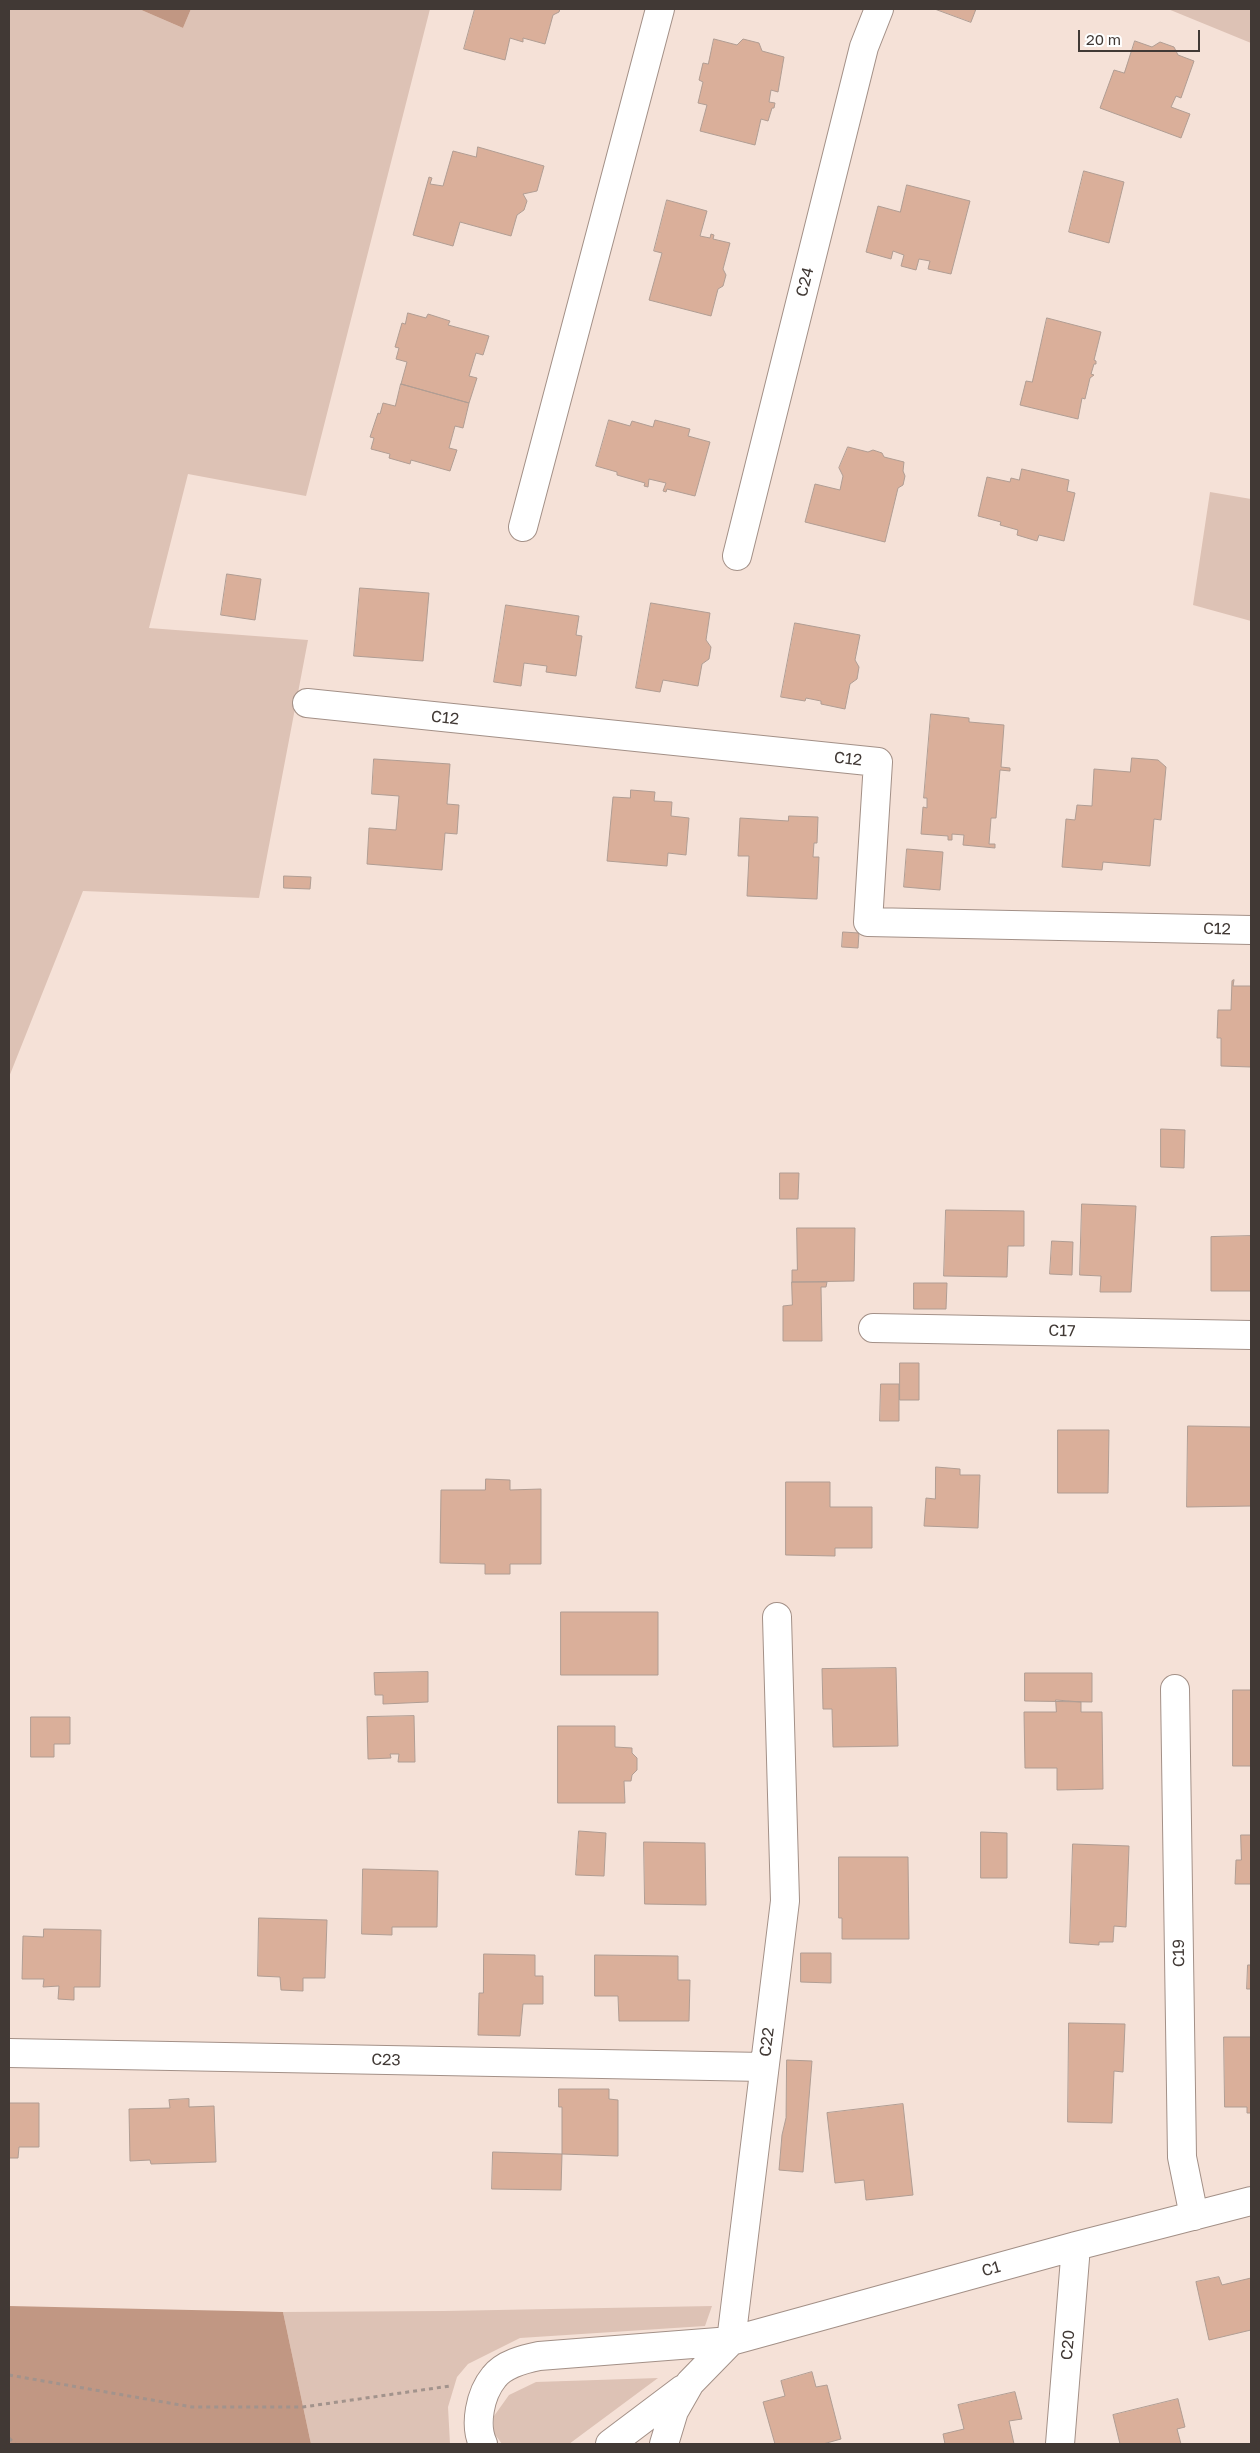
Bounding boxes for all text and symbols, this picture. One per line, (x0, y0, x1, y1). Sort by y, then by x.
scale bar (1080, 20, 1202, 52)
text: 20 m (1086, 30, 1121, 48)
street label: C24 (792, 265, 818, 299)
street label: C12 (430, 707, 460, 729)
street label: C12 (833, 748, 863, 770)
street label: C12 (1203, 919, 1231, 939)
street label: C17 (1048, 1321, 1076, 1341)
street label: C19 (1169, 1939, 1189, 1967)
street label: C22 (756, 2026, 778, 2058)
street label: C23 (371, 2050, 401, 2070)
street label: C1 (979, 2257, 1003, 2281)
street label: C20 (1057, 2329, 1079, 2361)

